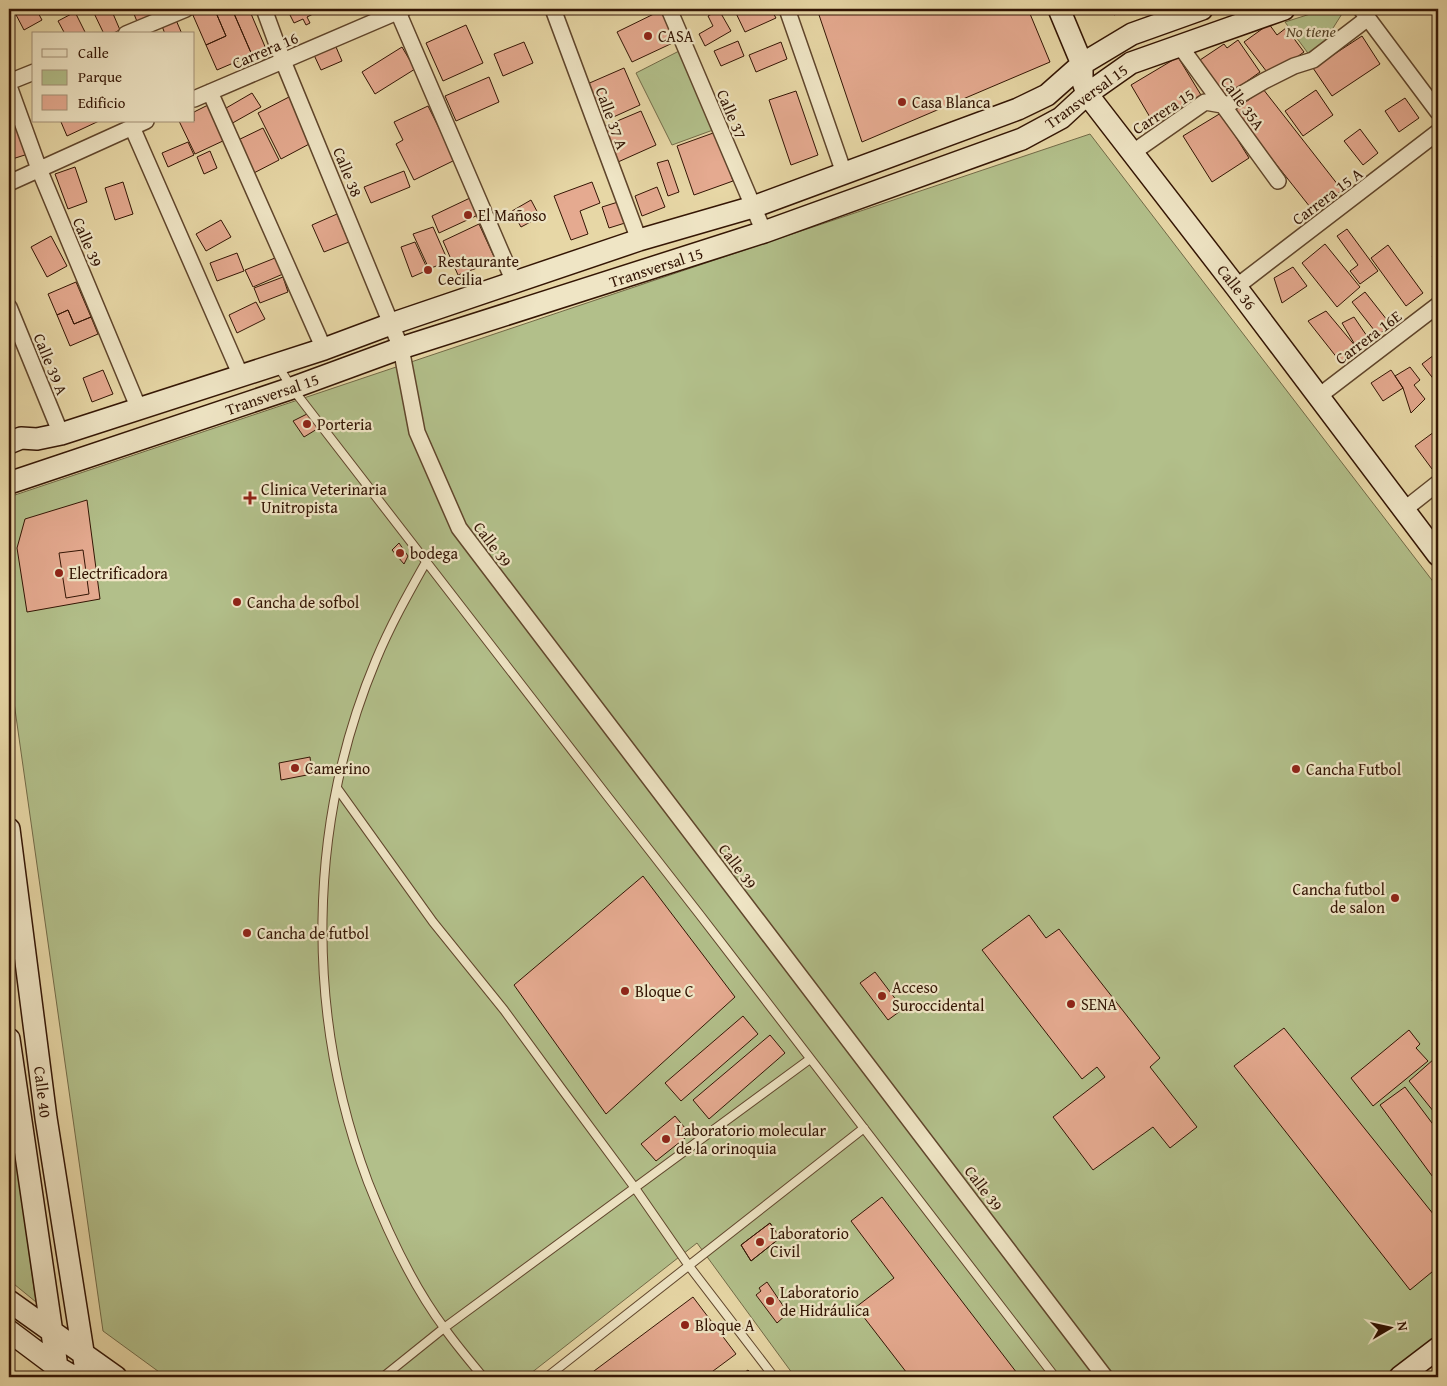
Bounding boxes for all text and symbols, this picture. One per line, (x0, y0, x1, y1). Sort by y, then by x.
park label: No tiene (1285, 19, 1337, 43)
place label: CASA (658, 24, 694, 48)
street label: Carrera 16 (228, 25, 302, 75)
marker: CASA (642, 30, 654, 42)
legend (32, 32, 195, 122)
text: Calle (78, 42, 109, 63)
street label: Transversal 15 (1040, 58, 1132, 134)
text: Parque (78, 66, 122, 87)
street label: Calle 35A (1215, 71, 1271, 135)
street label: Carrera 15 (1127, 82, 1199, 140)
street label: Calle 37 A (590, 83, 634, 153)
street label: Calle 37 (711, 86, 753, 143)
place label: Casa Blanca (912, 90, 991, 114)
text: Edificio (78, 92, 126, 113)
marker: Casa Blanca (896, 96, 908, 108)
street label: Calle 38 (327, 144, 369, 201)
street label: Carrera 15 A (1287, 161, 1368, 231)
place label: El Mañoso (478, 203, 546, 227)
marker: El Mañoso (462, 209, 474, 221)
street label: Calle 39 (67, 214, 109, 271)
street label: Transversal 15 (606, 241, 706, 293)
place label: Restaurante Cecilia (438, 249, 519, 291)
street label: Calle 36 (1212, 259, 1263, 315)
marker: Restaurante Cecilia (422, 264, 434, 276)
street label: Carrera 16E (1330, 304, 1406, 370)
street label: Calle 39 A (28, 329, 74, 399)
street label: Transversal 15 (222, 367, 322, 421)
place label: Porteria (317, 412, 373, 436)
marker: Porteria (301, 418, 313, 430)
place label: Clinica Veterinaria Unitropista (261, 477, 387, 519)
marker: Clinica Veterinaria Unitropista (243, 491, 257, 505)
street label: Calle 39 (468, 516, 518, 572)
place label: bodega (410, 541, 458, 565)
marker: bodega (394, 547, 406, 559)
place label: Electrificadora (69, 561, 168, 585)
marker: Electrificadora (53, 567, 65, 579)
place label: Cancha de sofbol (247, 590, 360, 614)
marker: Cancha de sofbol (231, 596, 243, 608)
place label: Camerino (305, 756, 370, 780)
place label: Cancha Futbol (1306, 757, 1402, 781)
marker: Camerino (289, 762, 301, 774)
marker: Cancha Futbol (1290, 763, 1302, 775)
street label: Calle 39 (713, 838, 763, 894)
place label: Cancha futbol de salon (1292, 877, 1386, 919)
marker: Cancha futbol de salon (1389, 892, 1401, 904)
place label: Cancha de futbol (257, 921, 370, 945)
marker: Cancha de futbol (241, 927, 253, 939)
place label: Acceso Suroccidental (892, 975, 985, 1017)
place label: Bloque C (635, 979, 694, 1003)
marker: Bloque C (619, 985, 631, 997)
marker: Acceso Suroccidental (876, 990, 888, 1002)
place label: SENA (1081, 992, 1117, 1016)
marker: SENA (1065, 998, 1077, 1010)
street label: Calle 40 (28, 1065, 58, 1119)
place label: Laboratorio molecular de la orinoquia (676, 1118, 826, 1160)
marker: Laboratorio molecular de la orinoquia (660, 1133, 672, 1145)
street label: Calle 39 (959, 1160, 1009, 1216)
place label: Laboratorio Civil (770, 1221, 849, 1263)
marker: Laboratorio Civil (754, 1236, 766, 1248)
place label: Laboratorio de Hidráulica (780, 1280, 870, 1322)
marker: Laboratorio de Hidráulica (764, 1295, 776, 1307)
north arrow (1364, 1304, 1414, 1354)
place label: Bloque A (695, 1313, 755, 1337)
marker: Bloque A (679, 1319, 691, 1331)
text: N (1392, 1320, 1414, 1333)

